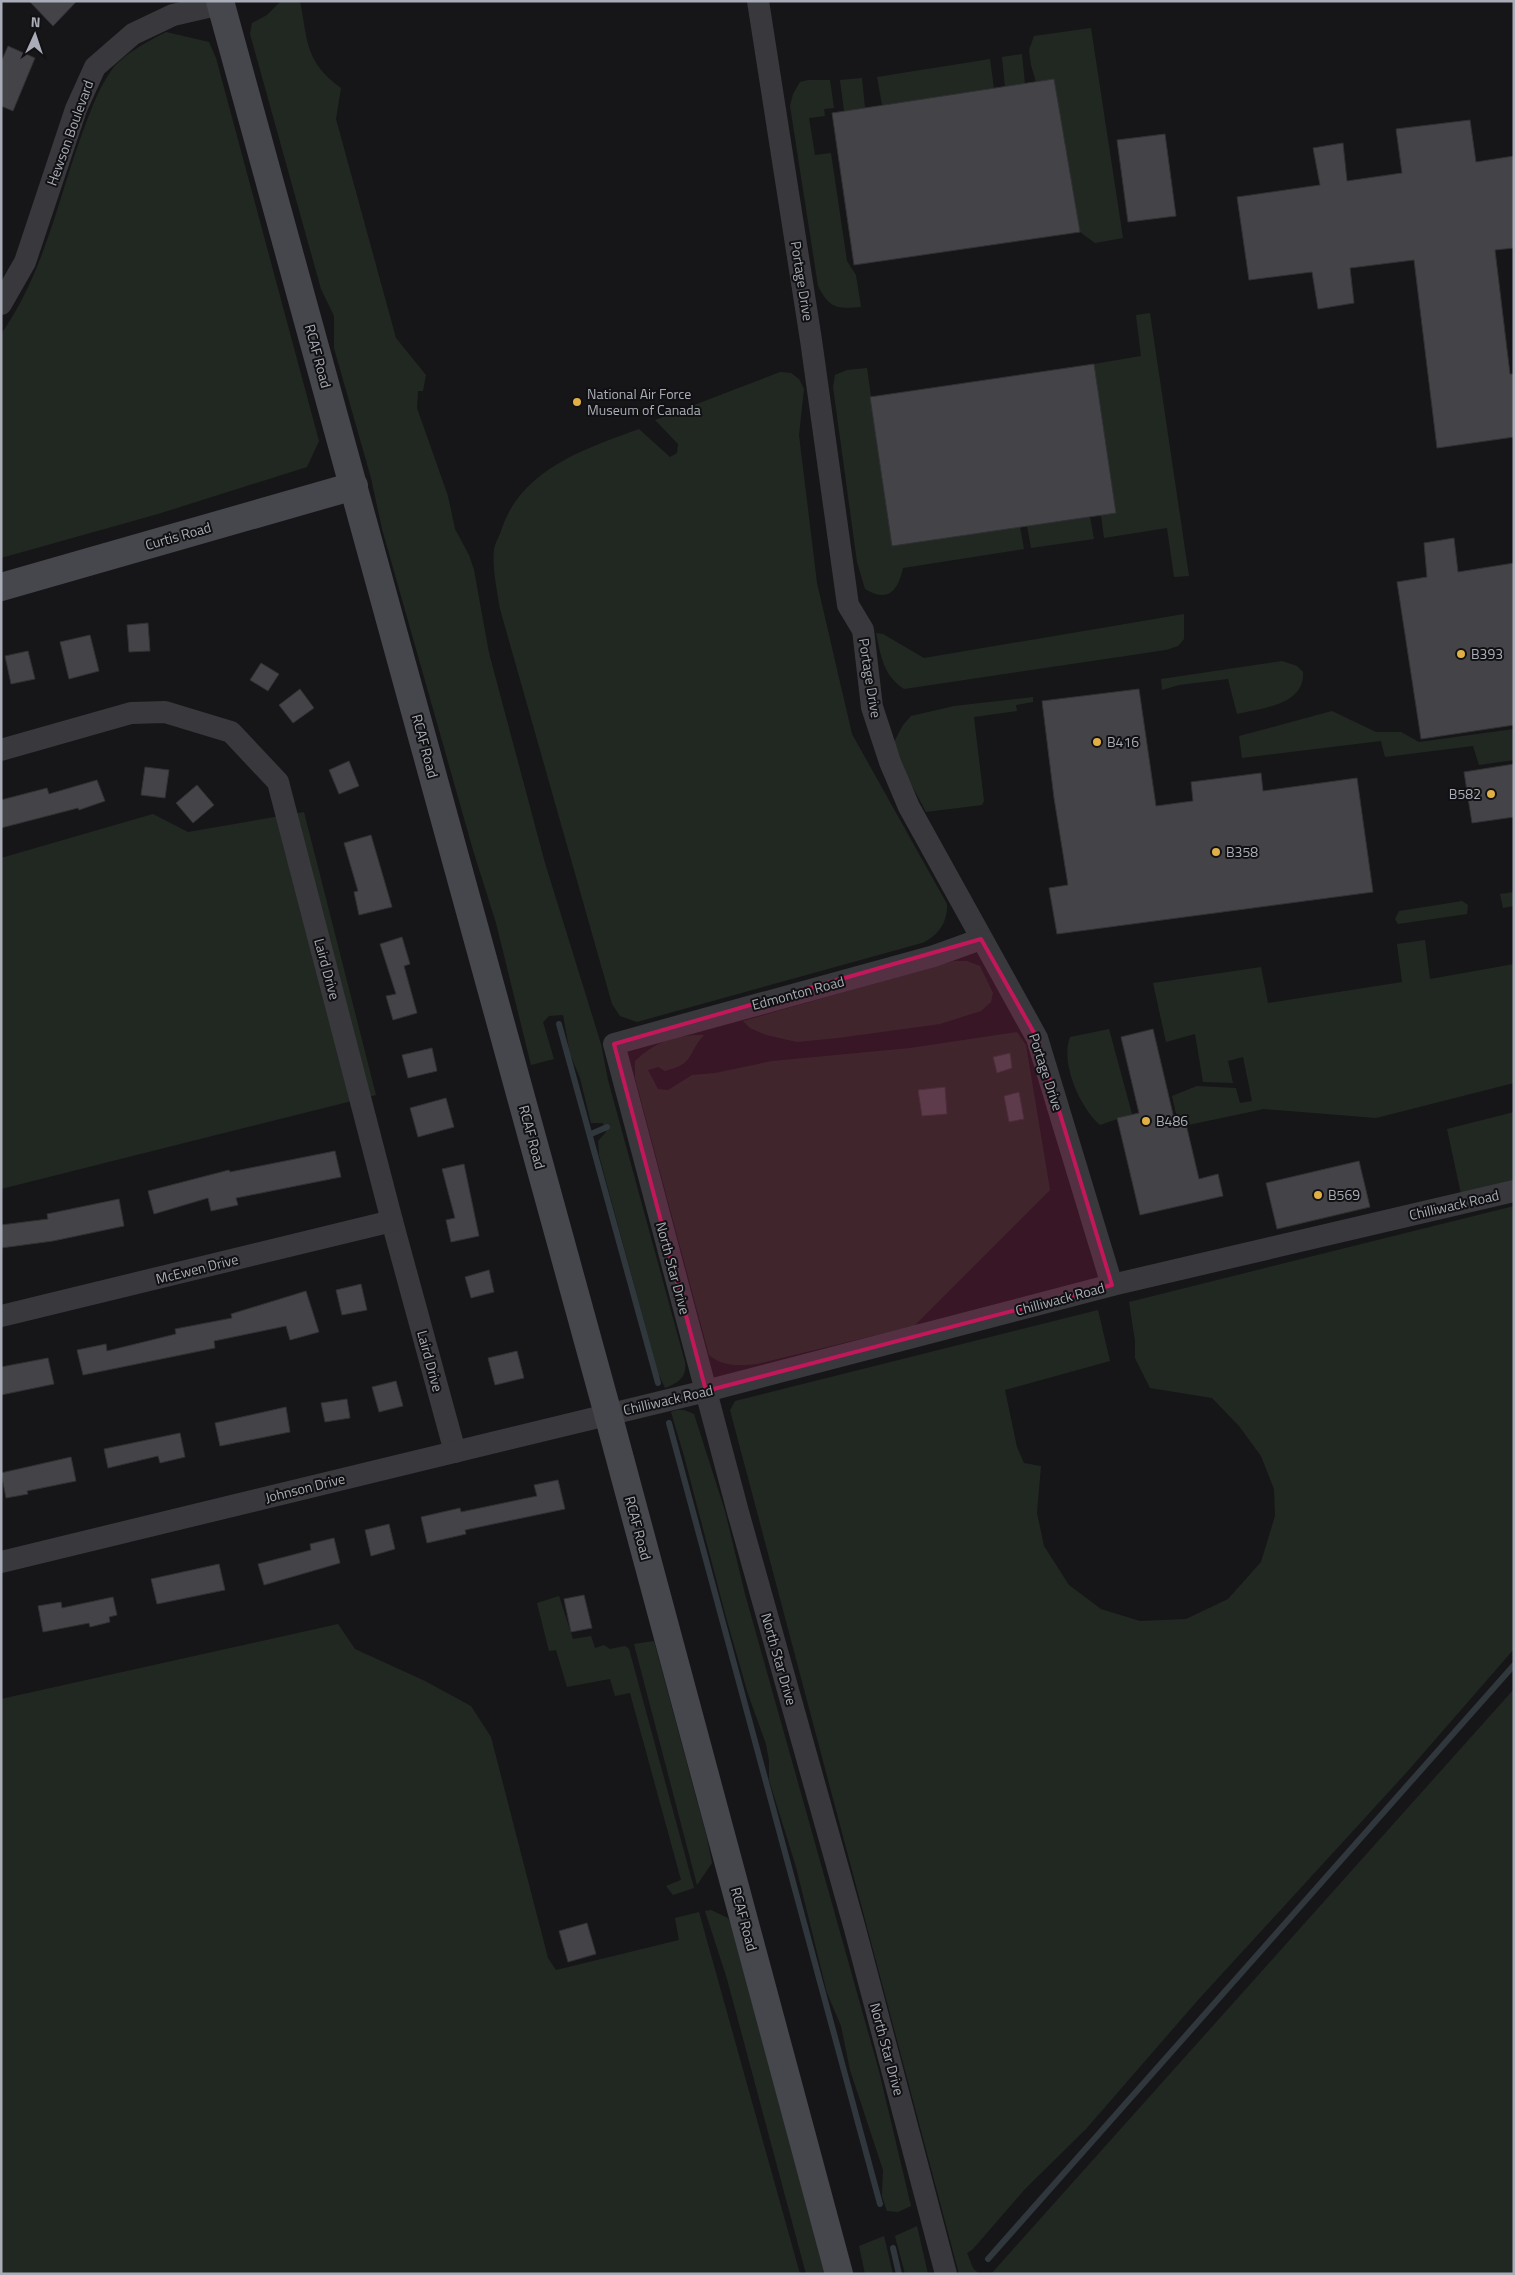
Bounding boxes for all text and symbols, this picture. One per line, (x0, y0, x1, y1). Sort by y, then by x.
north arrow (10, 10, 60, 60)
text: N (30, 11, 41, 32)
street label: Hewson Boulevard (41, 77, 98, 188)
street label: Portage Drive (786, 240, 819, 322)
street label: RCAF Road (300, 322, 337, 390)
place label: National Air Force Museum of Canada (587, 383, 701, 420)
marker: National Air Force Museum of Canada (571, 396, 583, 408)
street label: Curtis Road (142, 516, 213, 555)
street label: Portage Drive (854, 637, 887, 719)
place label: B393 (1471, 643, 1503, 664)
marker: B393 (1455, 648, 1467, 660)
street label: RCAF Road (407, 712, 444, 780)
place label: B416 (1107, 731, 1139, 752)
marker: B416 (1091, 736, 1103, 748)
place label: B582 (1449, 783, 1481, 804)
marker: B582 (1485, 788, 1497, 800)
place label: B358 (1226, 841, 1258, 862)
marker: B358 (1210, 846, 1222, 858)
street label: Laird Drive (309, 936, 346, 1002)
street label: Edmonton Road (749, 970, 846, 1015)
street label: Portage Drive (1024, 1030, 1069, 1113)
street label: RCAF Road (514, 1103, 551, 1171)
place label: B486 (1156, 1110, 1188, 1131)
marker: B486 (1140, 1115, 1152, 1127)
place label: B569 (1328, 1184, 1360, 1205)
street label: Chilliwack Road (1407, 1184, 1501, 1225)
marker: B569 (1312, 1189, 1324, 1201)
street label: North Star Drive (651, 1219, 696, 1317)
street label: McEwen Drive (153, 1248, 240, 1289)
street label: Chilliwack Road (1013, 1277, 1107, 1321)
street label: Laird Drive (412, 1328, 449, 1394)
street label: Chilliwack Road (621, 1379, 715, 1420)
street label: Johnson Drive (263, 1467, 347, 1508)
street label: RCAF Road (620, 1494, 657, 1562)
street label: North Star Drive (756, 1610, 803, 1707)
street label: RCAF Road (726, 1885, 763, 1953)
street label: North Star Drive (865, 2000, 910, 2098)

